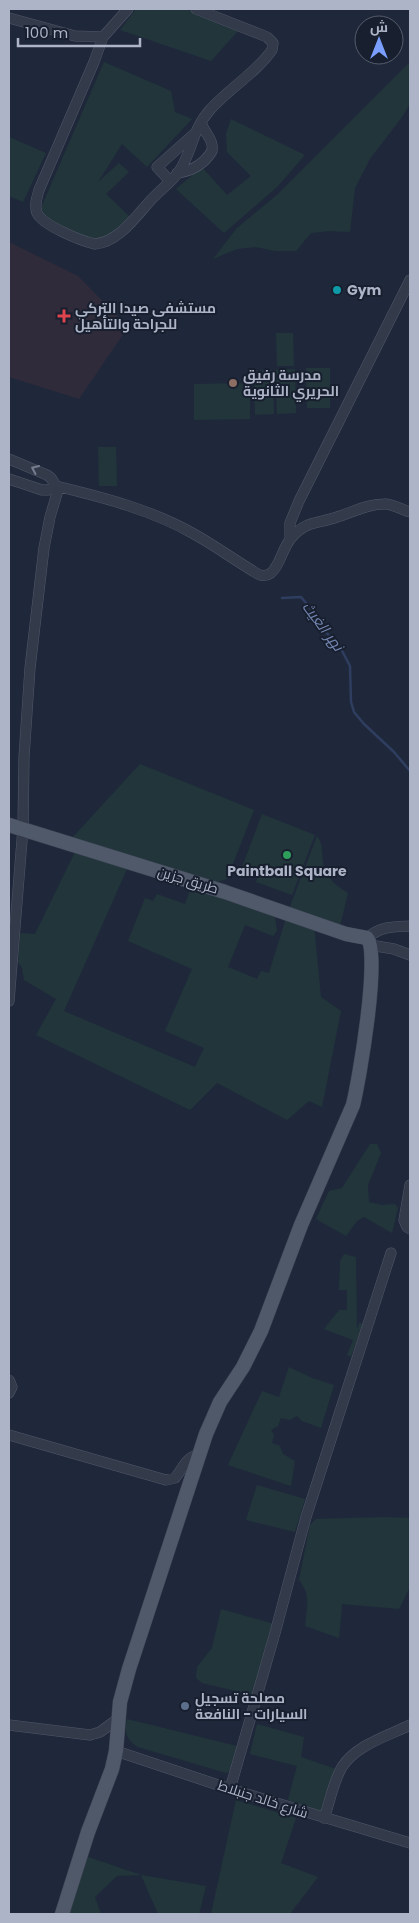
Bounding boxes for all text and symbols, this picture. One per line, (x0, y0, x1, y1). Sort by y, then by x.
scale bar (18, 15, 140, 47)
north arrow (354, 15, 404, 65)
text: ش (370, 17, 388, 37)
text: 100 m (25, 22, 68, 43)
place label: Gym (347, 280, 382, 300)
marker: Gym (331, 284, 343, 296)
place label: مستشفى صيدا التركي للجراحة والتأهيل (75, 298, 216, 334)
marker: مستشفى صيدا التركي للجراحة والتأهيل (57, 309, 71, 323)
place label: مدرسة رفيق الحريري الثانوية (243, 365, 339, 402)
marker: مدرسة رفيق الحريري الثانوية (227, 377, 239, 389)
one-way arrow (31, 466, 40, 476)
water label: نهر الغيث (297, 597, 350, 657)
marker: Paintball Square (281, 849, 293, 861)
street label: طريق جزين (155, 861, 221, 899)
place label: Paintball Square (227, 861, 347, 881)
place label: مصلحة تسجيل السيارات - النافعة (195, 1688, 308, 1724)
marker: مصلحة تسجيل السيارات - النافعة (179, 1700, 191, 1712)
street label: شارع خالد جنبلاط (215, 1775, 311, 1823)

